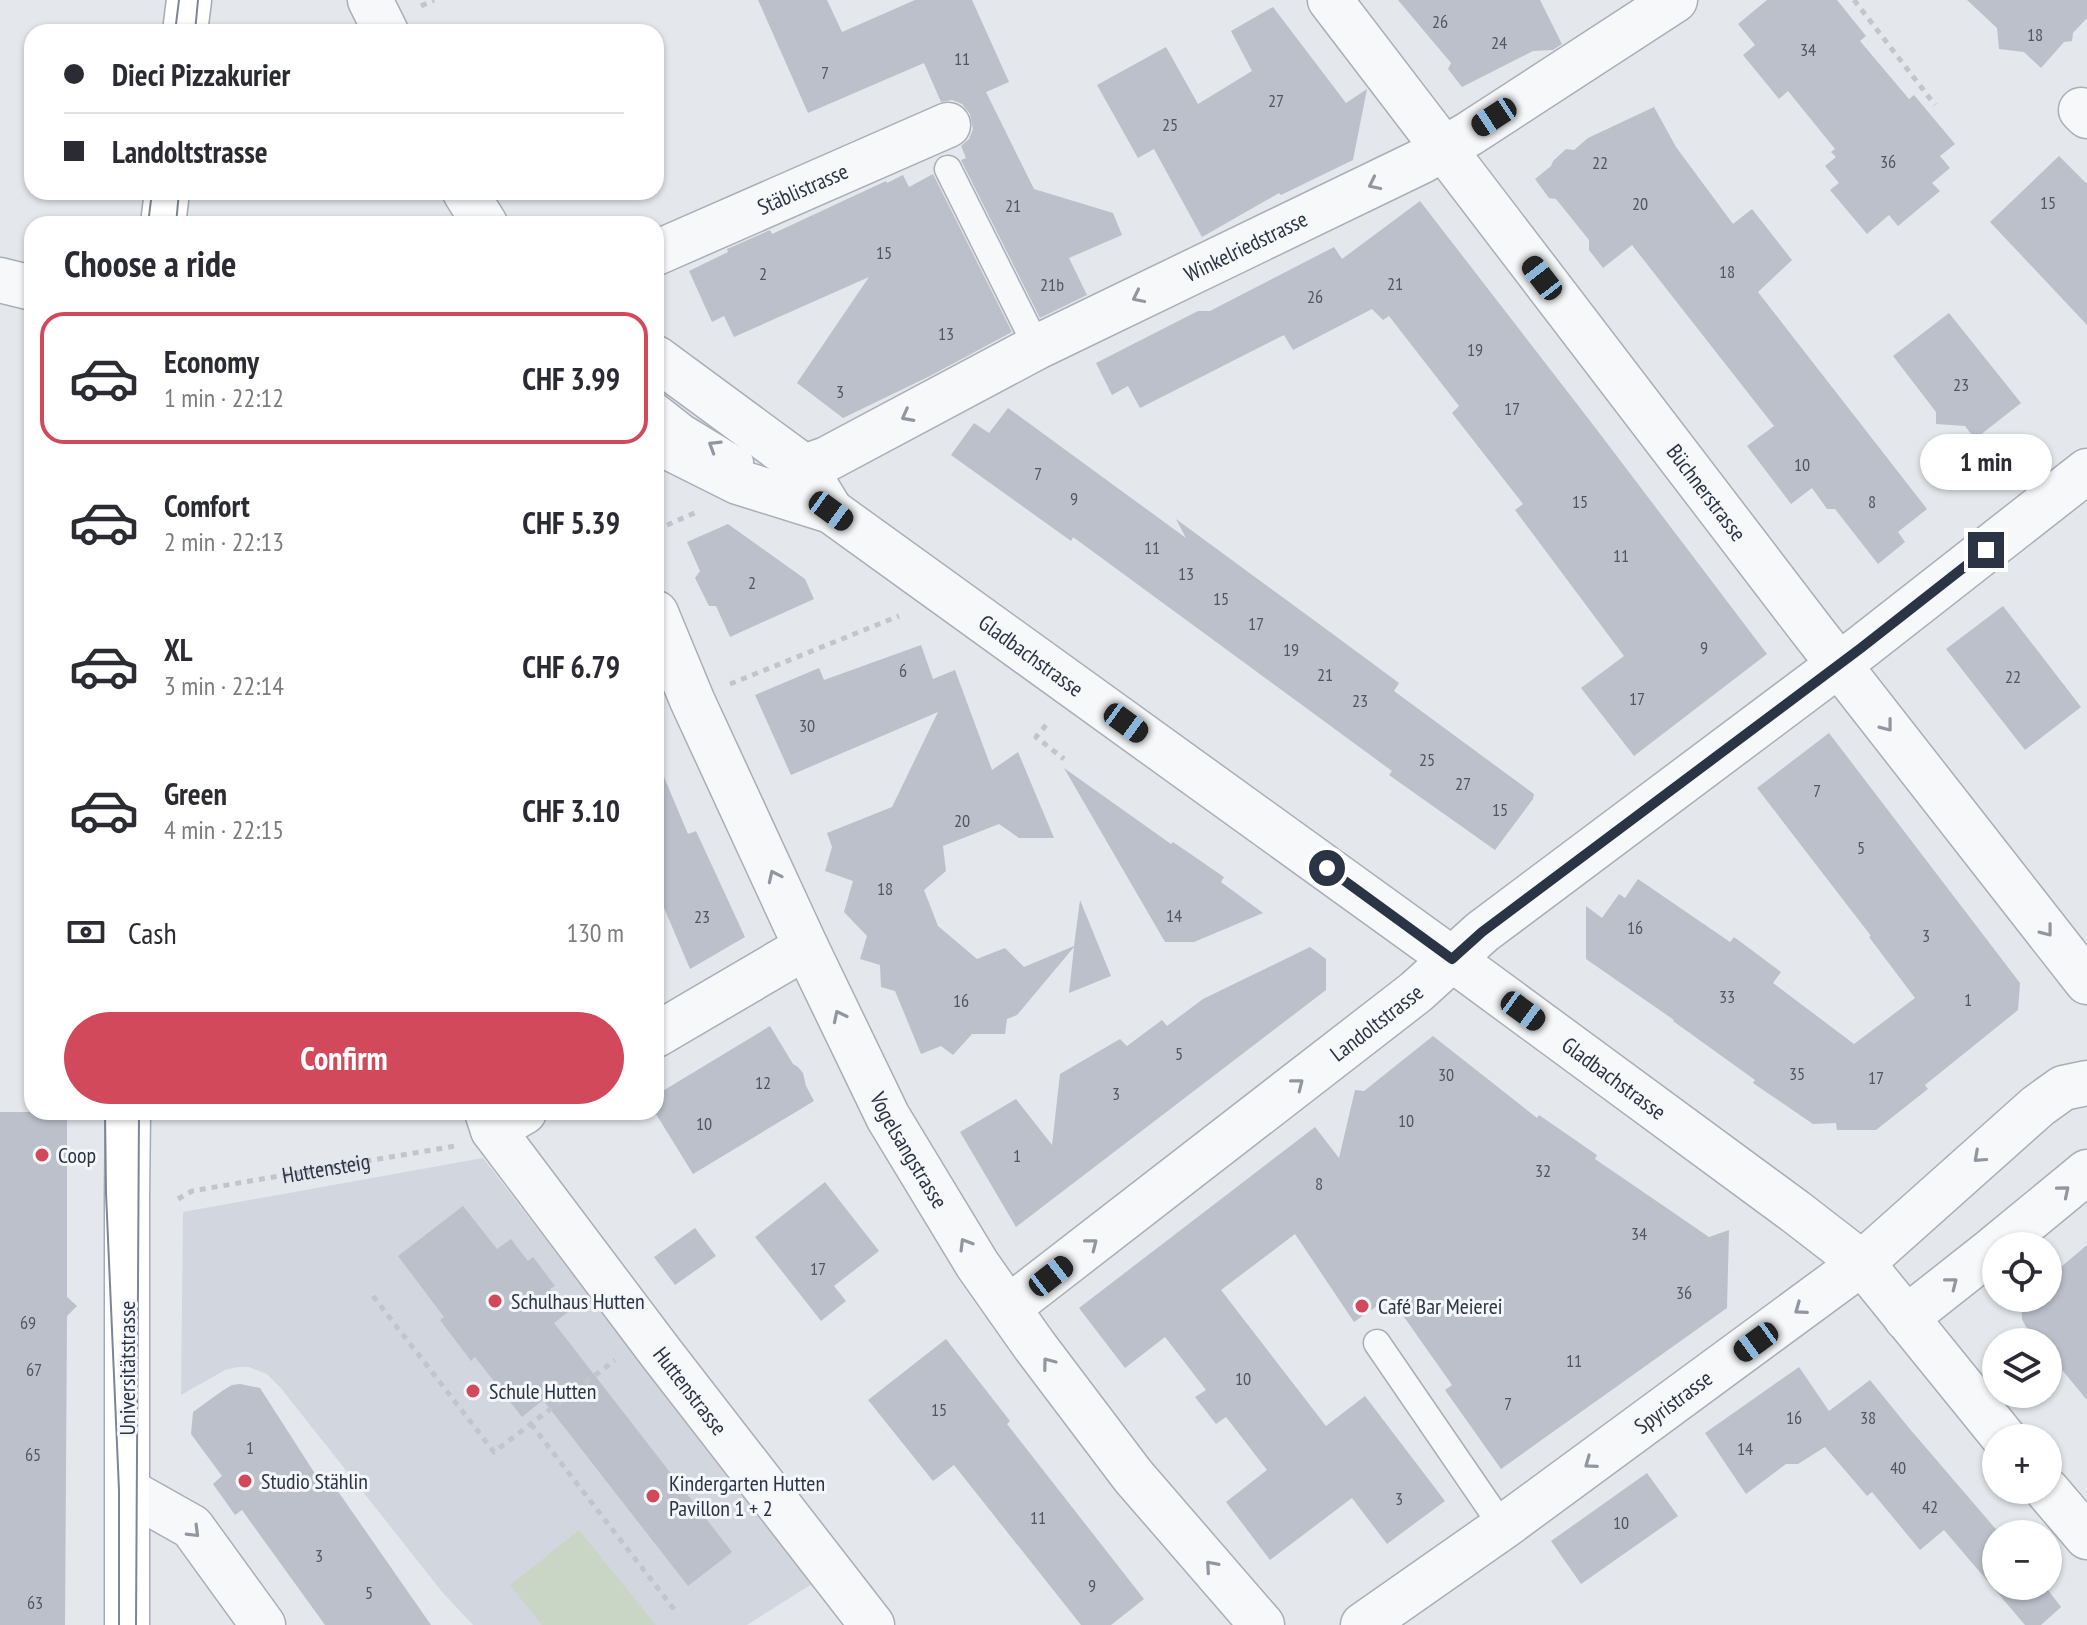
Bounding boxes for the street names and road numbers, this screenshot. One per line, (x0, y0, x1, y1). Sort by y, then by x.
street label: Stäblistrasse (753, 157, 852, 221)
street label: Winkelriedstrasse (1179, 205, 1312, 288)
street label: Büchnerstrasse (1661, 439, 1753, 547)
street label: Gladbachstrasse (973, 608, 1089, 703)
street label: Landoltstrasse (1324, 978, 1429, 1067)
street label: Gladbachstrasse (1556, 1031, 1672, 1126)
street label: Vogelsangstrasse (864, 1087, 954, 1213)
street label: Huttensteig (280, 1147, 372, 1189)
street label: Universitätstrasse (113, 1301, 141, 1435)
street label: Huttenstrasse (647, 1341, 733, 1441)
street label: Spyristrasse (1628, 1364, 1718, 1440)

